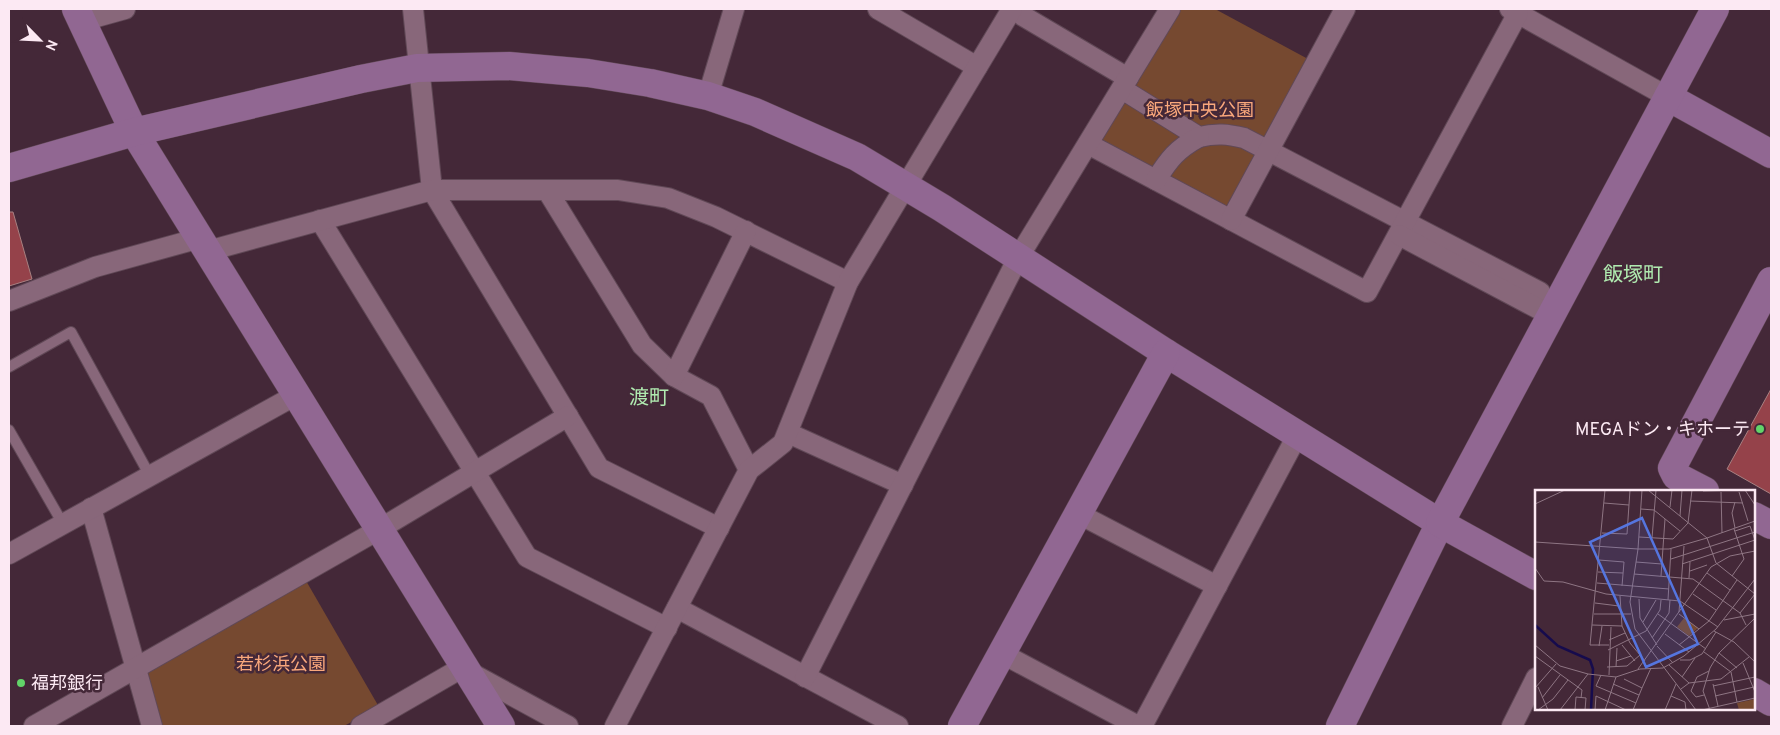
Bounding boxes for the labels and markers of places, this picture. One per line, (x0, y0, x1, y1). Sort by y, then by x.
place label: MEGAドン・キホーテ (1575, 419, 1750, 442)
marker: MEGAドン・キホーテ (1754, 423, 1766, 435)
place label: 福邦銀行 (31, 673, 103, 696)
marker: 福邦銀行 (15, 677, 27, 689)

